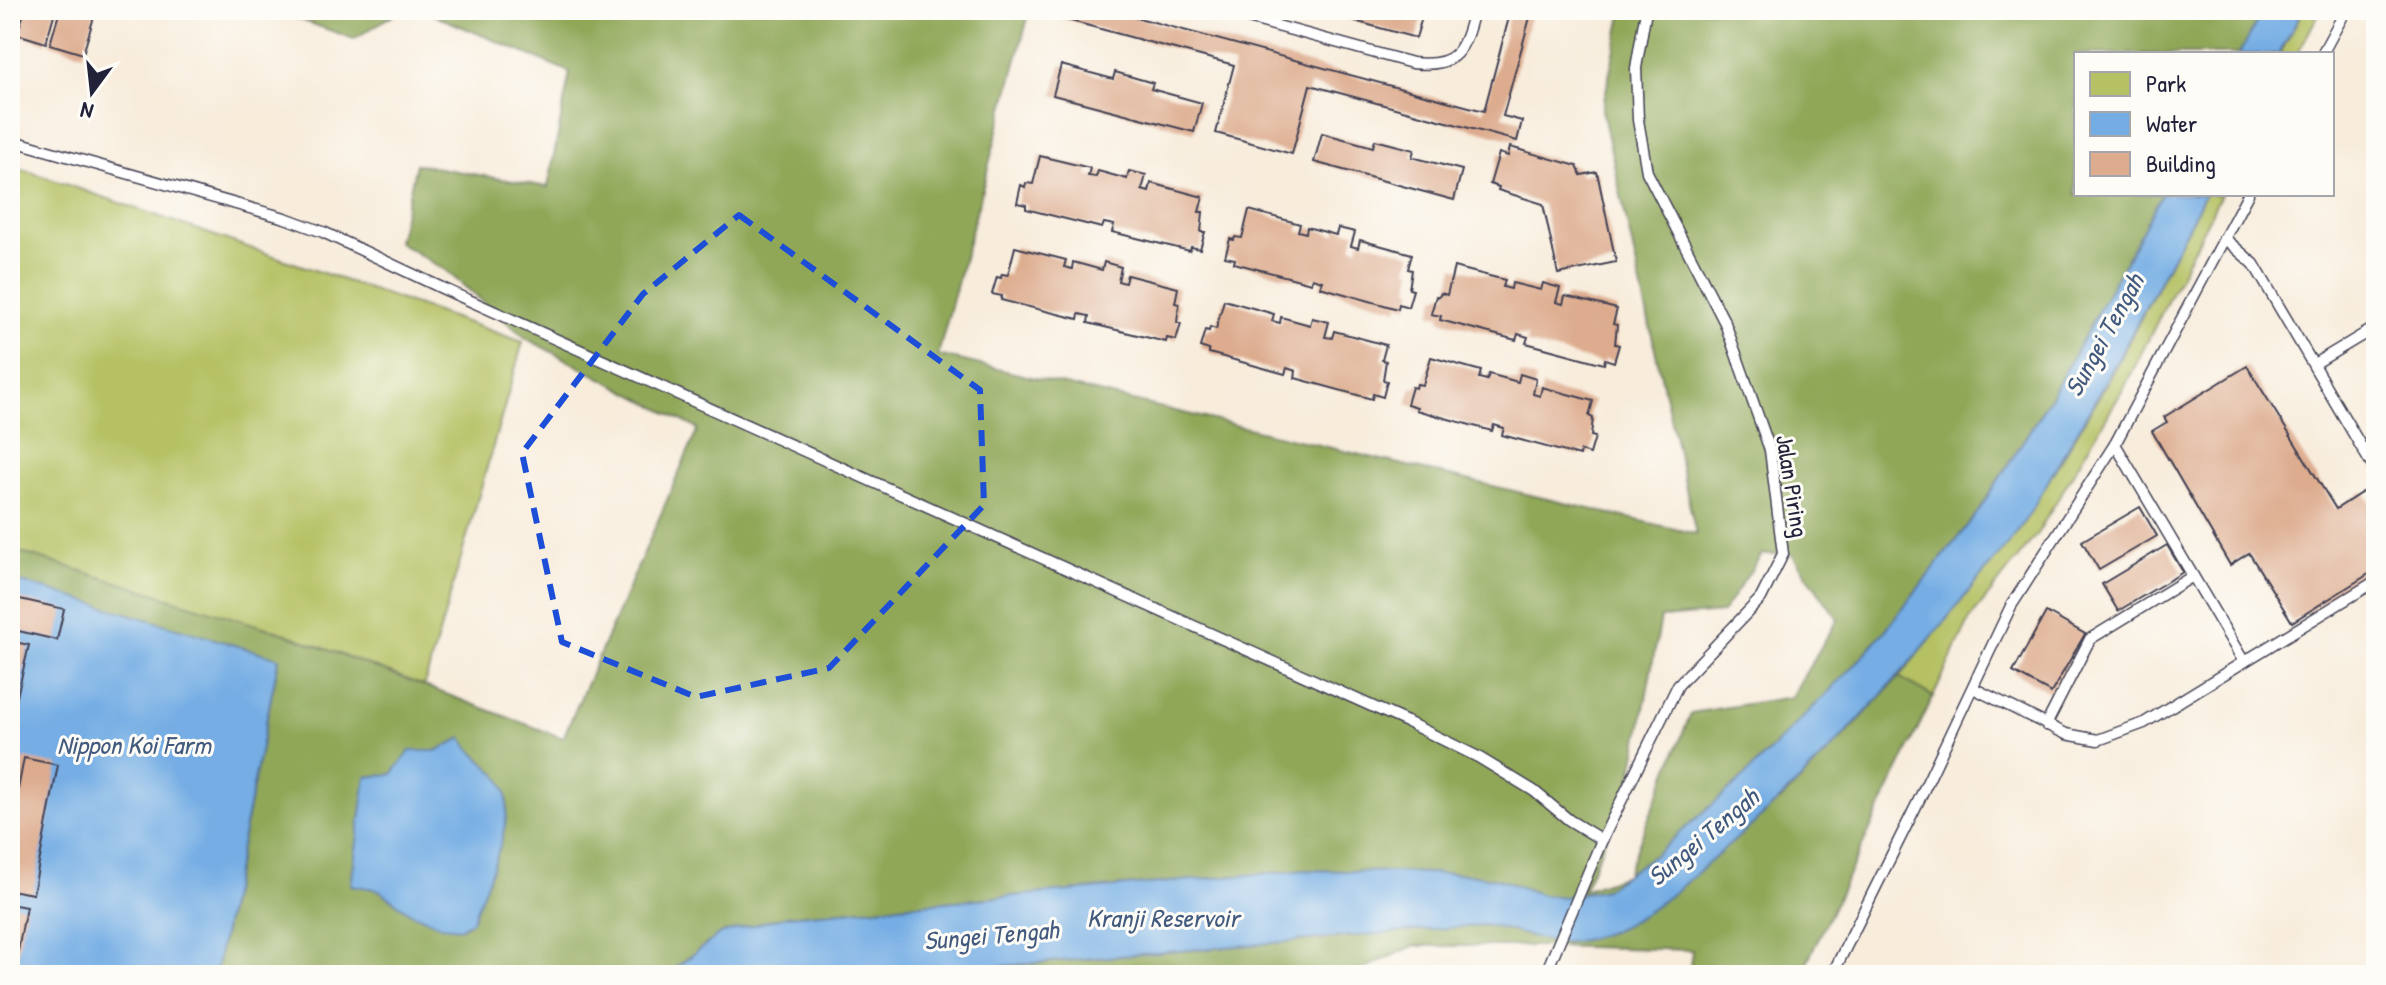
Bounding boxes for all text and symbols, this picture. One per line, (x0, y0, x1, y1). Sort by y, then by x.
north arrow (52, 52, 132, 132)
legend (2074, 52, 2334, 196)
text: Park (2146, 67, 2186, 99)
text: N (77, 95, 96, 127)
text: Water (2146, 107, 2197, 139)
text: Building (2146, 147, 2216, 179)
water label: Sungei Tengah (2056, 266, 2153, 403)
street label: Jalan Piring (1769, 432, 1817, 539)
water label: Nippon Koi Farm (57, 727, 212, 763)
water label: Sungei Tengah (1640, 779, 1768, 894)
water label: Kranji Reservoir (1087, 900, 1242, 935)
water label: Sungei Tengah (922, 911, 1062, 959)

